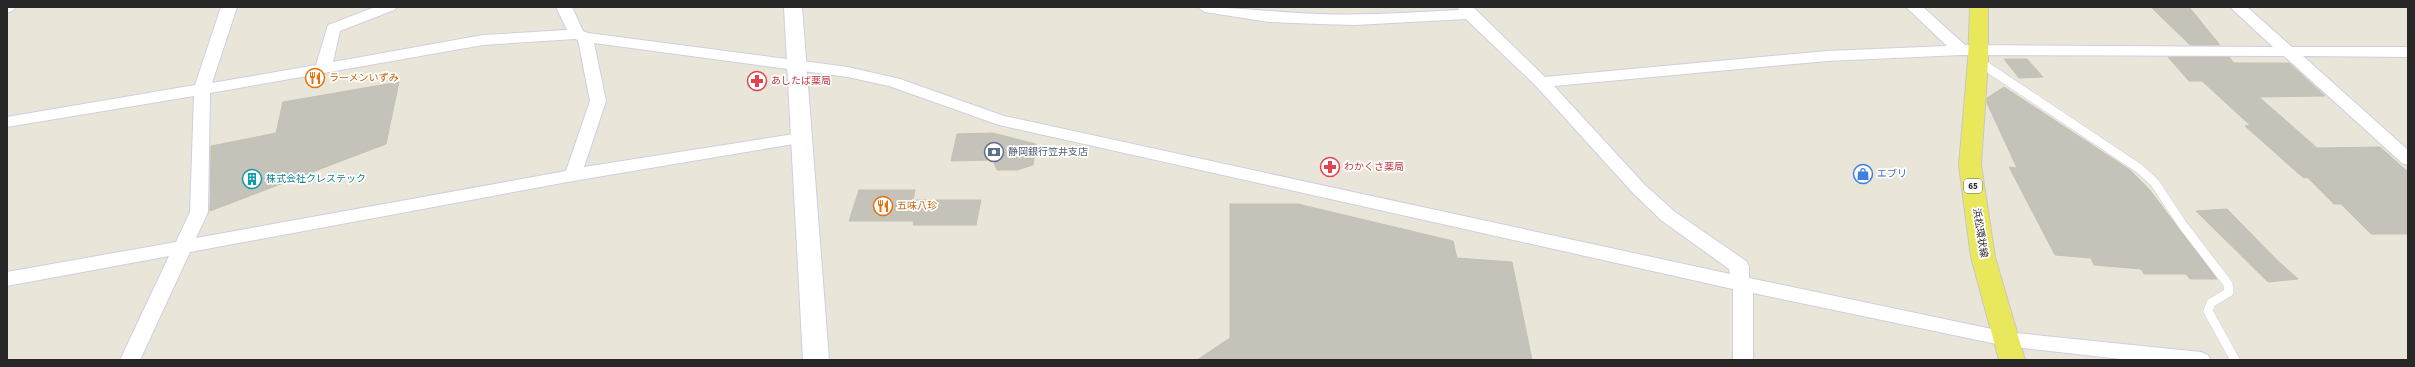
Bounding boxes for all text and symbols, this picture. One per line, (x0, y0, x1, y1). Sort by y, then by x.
restaurant icon: ラーメンいずみ (304, 67, 326, 89)
pharmacy icon: あしたば薬局 (746, 70, 768, 92)
place label: ラーメンいずみ (329, 71, 399, 85)
place label: あしたば薬局 (771, 74, 831, 88)
bank icon: 静岡銀行笠井支店 (983, 141, 1005, 163)
place label: 静岡銀行笠井支店 (1008, 145, 1088, 159)
pharmacy icon: わかくさ薬局 (1319, 156, 1341, 178)
place label: わかくさ薬局 (1344, 160, 1404, 174)
shop icon: エブリ (1852, 163, 1874, 185)
place label: エブリ (1877, 167, 1907, 181)
building icon: 株式会社クレステック (241, 168, 263, 190)
place label: 株式会社クレステック (266, 172, 366, 186)
road number: 65 (1964, 179, 1982, 193)
restaurant icon: 五味八珍 (872, 195, 894, 217)
place label: 五味八珍 (897, 199, 937, 213)
street label: 浜松環状線 (1969, 207, 1991, 259)

